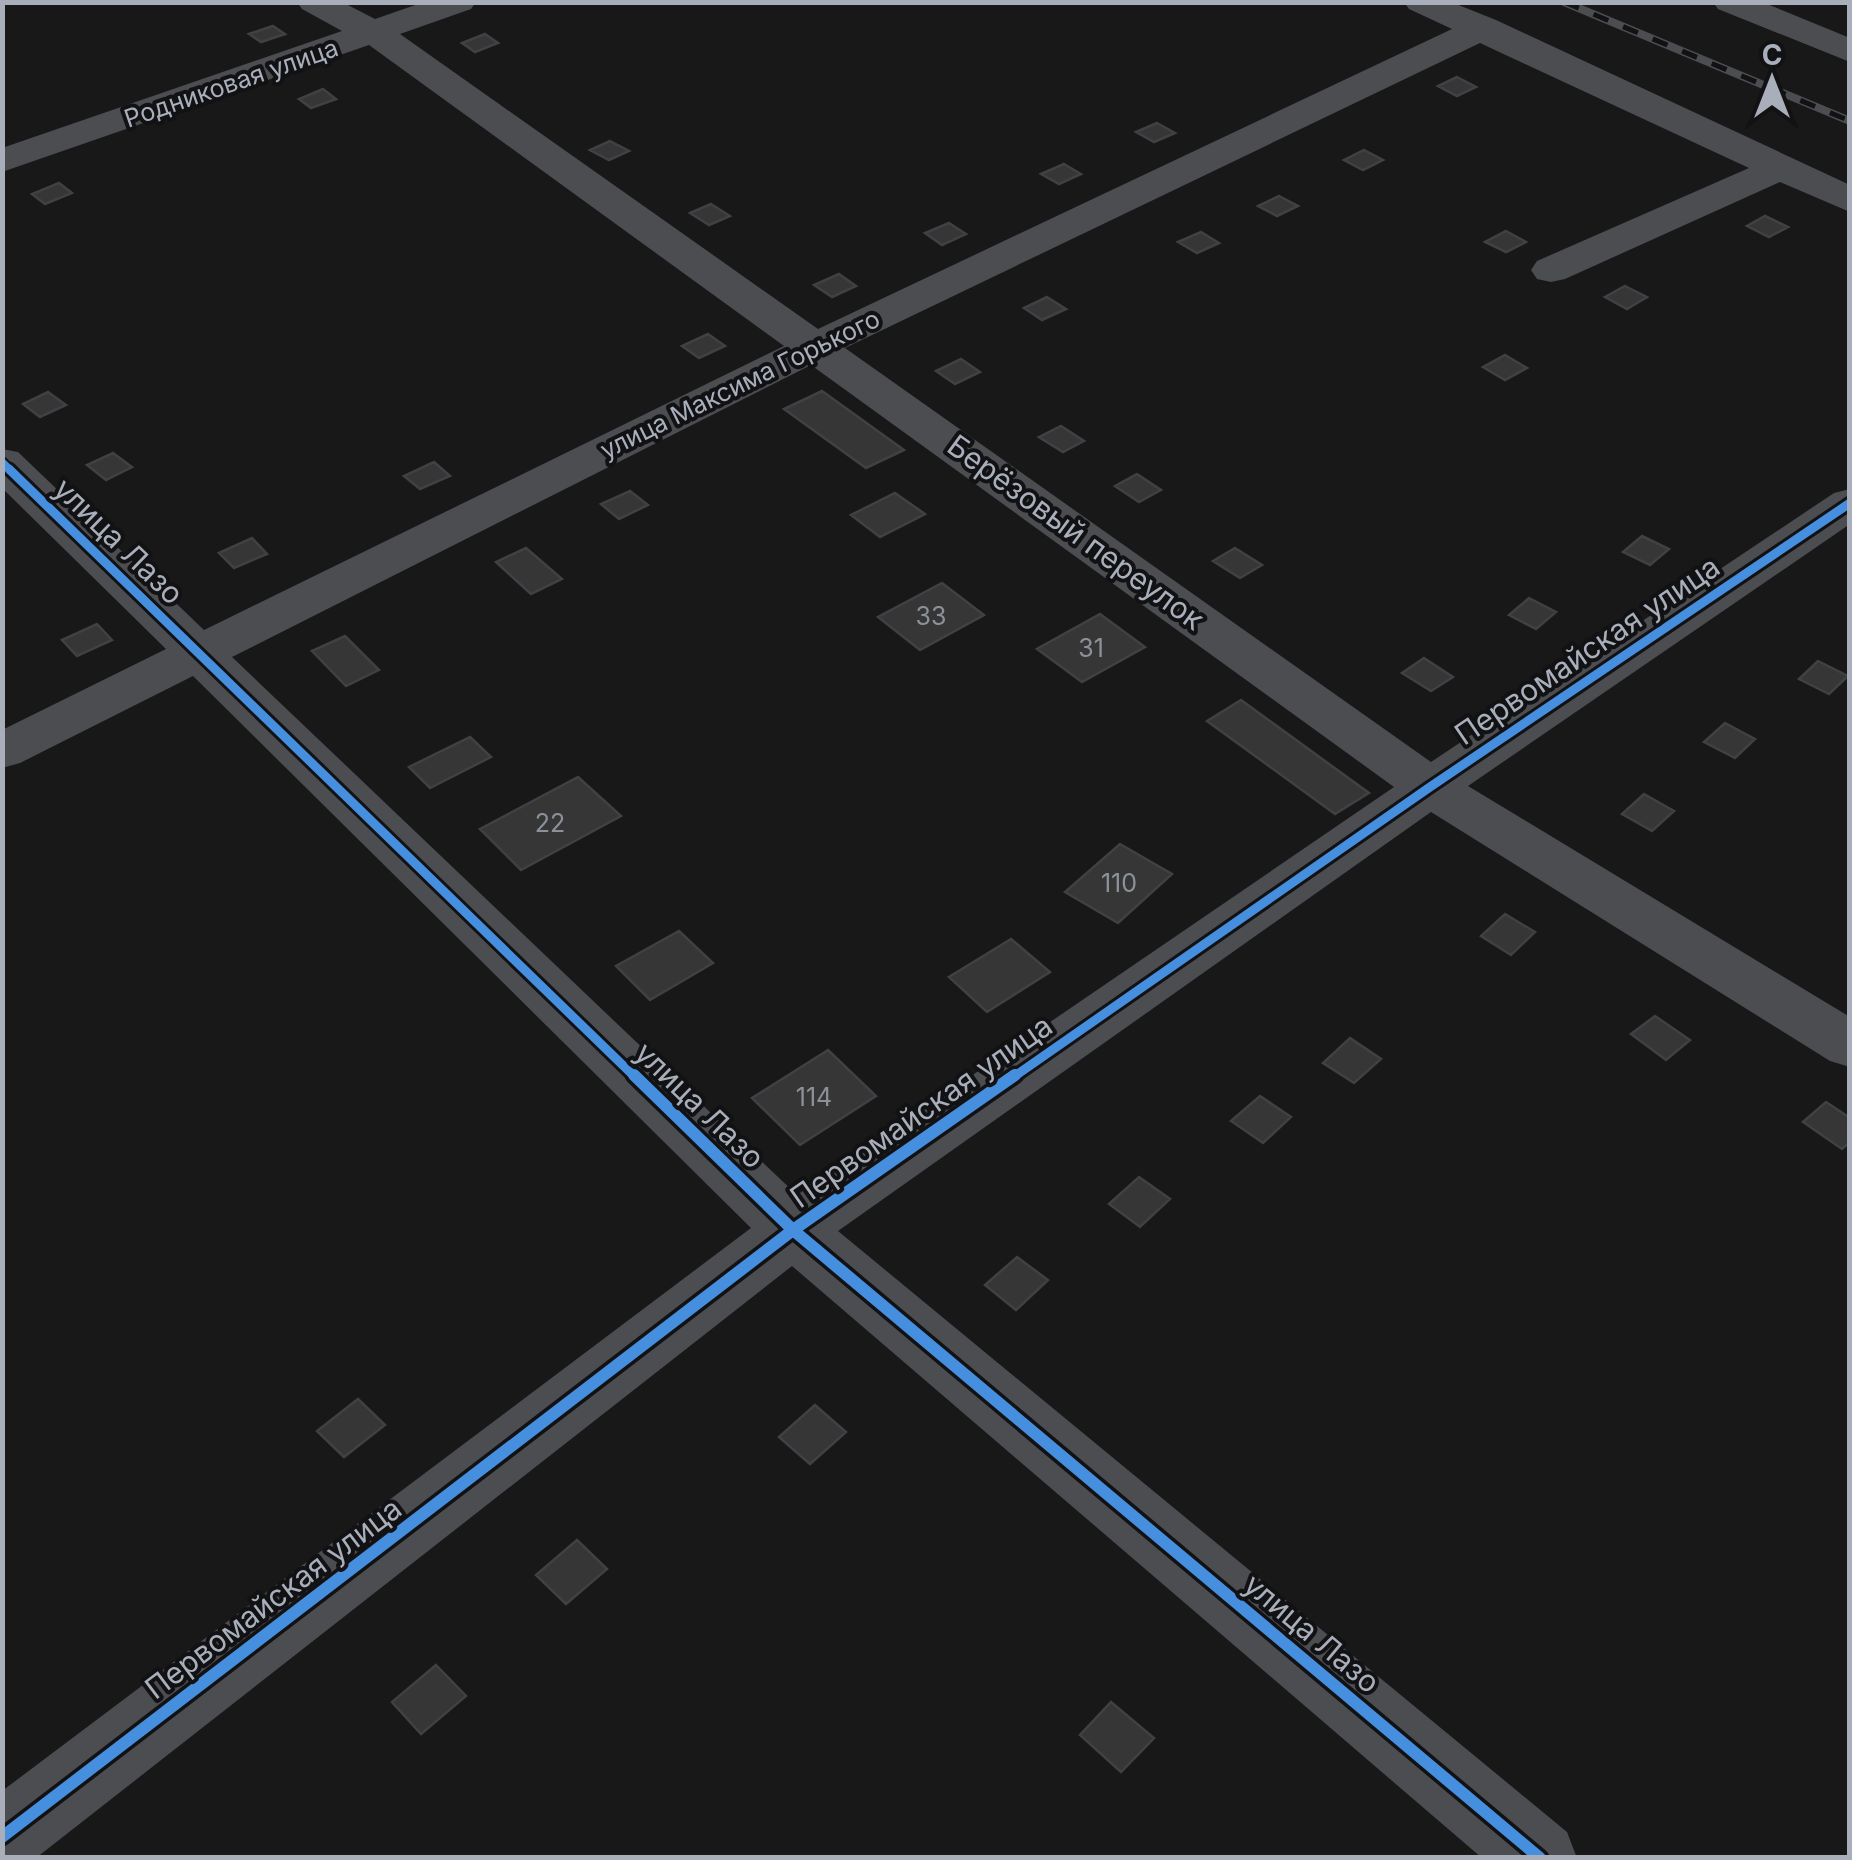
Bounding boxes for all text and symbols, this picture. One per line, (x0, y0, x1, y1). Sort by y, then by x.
north arrow (1722, 30, 1822, 130)
street label: Родниковая улица (120, 32, 342, 134)
text: С (1762, 38, 1782, 72)
street label: улица Максима Горького (595, 303, 885, 465)
street label: Берёзовый переулок (941, 427, 1211, 637)
street label: улица Лазо (47, 470, 191, 612)
street label: Первомайская улица (1448, 548, 1726, 752)
house number: 33 (916, 601, 946, 631)
house number: 31 (1078, 633, 1104, 663)
house number: 22 (535, 808, 565, 838)
house number: 110 (1101, 868, 1137, 898)
street label: Первомайская улица (783, 1007, 1059, 1215)
street label: улица Лазо (628, 1034, 772, 1176)
house number: 114 (796, 1082, 832, 1112)
street label: Первомайская улица (138, 1490, 408, 1706)
street label: улица Лазо (1237, 1566, 1387, 1700)

